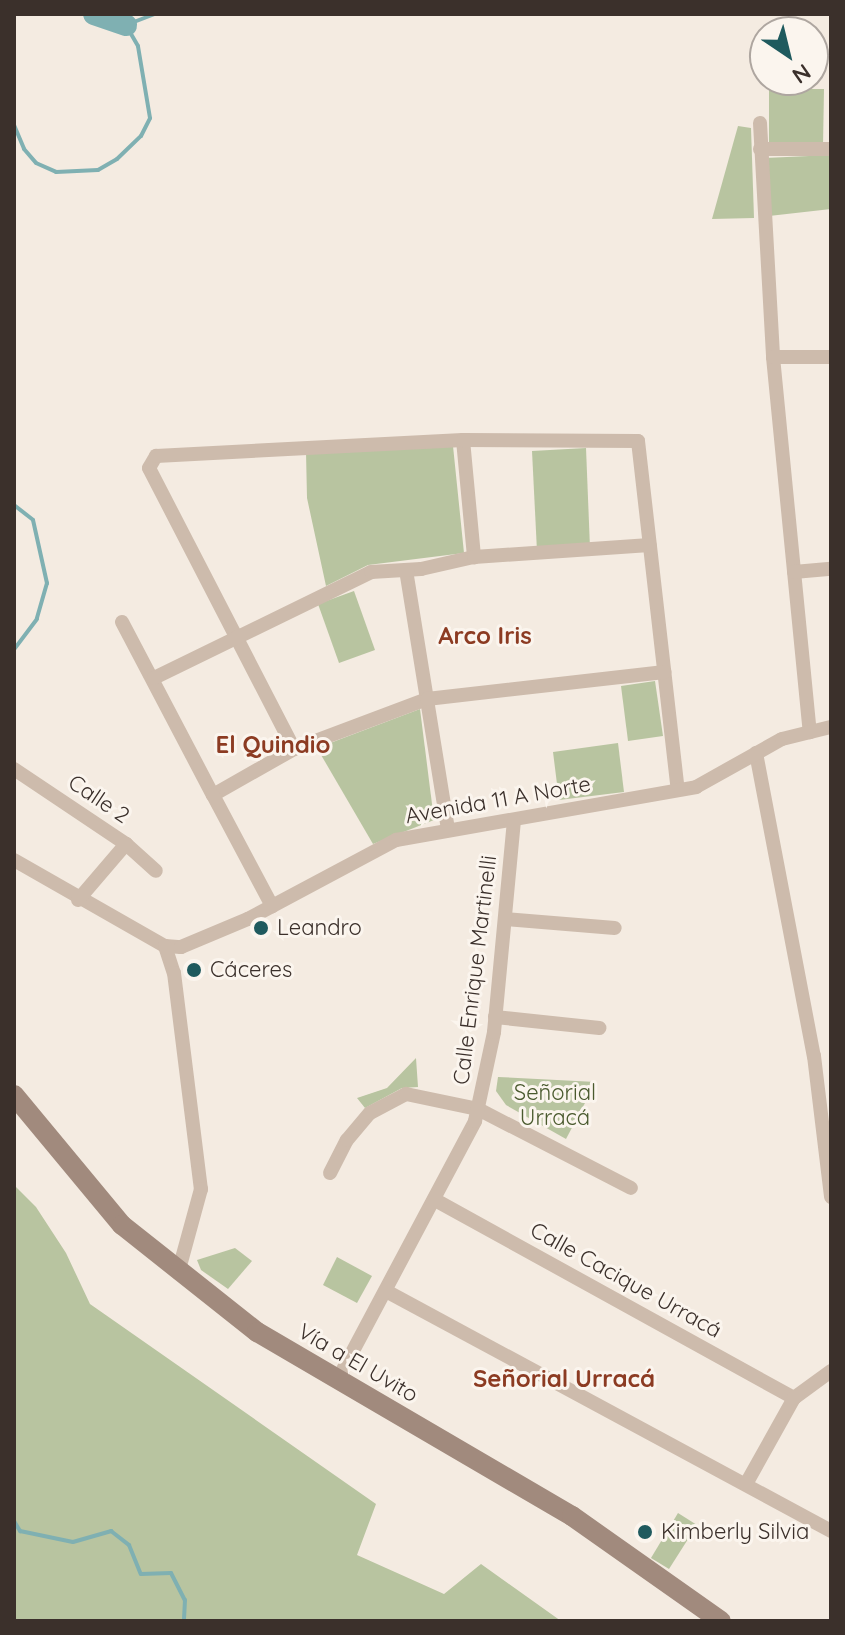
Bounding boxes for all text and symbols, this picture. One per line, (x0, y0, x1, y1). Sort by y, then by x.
north arrow (749, 16, 829, 96)
text: N (787, 58, 816, 90)
district label: Arco Iris (438, 622, 532, 650)
district label: El Quindio (216, 731, 330, 759)
street label: Calle 2 (63, 769, 135, 829)
street label: Avenida 11 A Norte (403, 771, 593, 829)
street label: Calle Enrique Martinelli (448, 854, 502, 1086)
place label: Leandro (277, 915, 362, 941)
marker: Leandro (252, 919, 270, 937)
place label: Cáceres (210, 957, 292, 983)
marker: Cáceres (185, 961, 203, 979)
park label: Señorial Urracá (514, 1079, 596, 1130)
street label: Calle Cacique Urracá (526, 1216, 726, 1344)
street label: Vía a El Uvito (293, 1318, 423, 1408)
district label: Señorial Urracá (473, 1365, 655, 1393)
place label: Kimberly Silvia (661, 1519, 809, 1545)
marker: Kimberly Silvia (636, 1523, 654, 1541)

